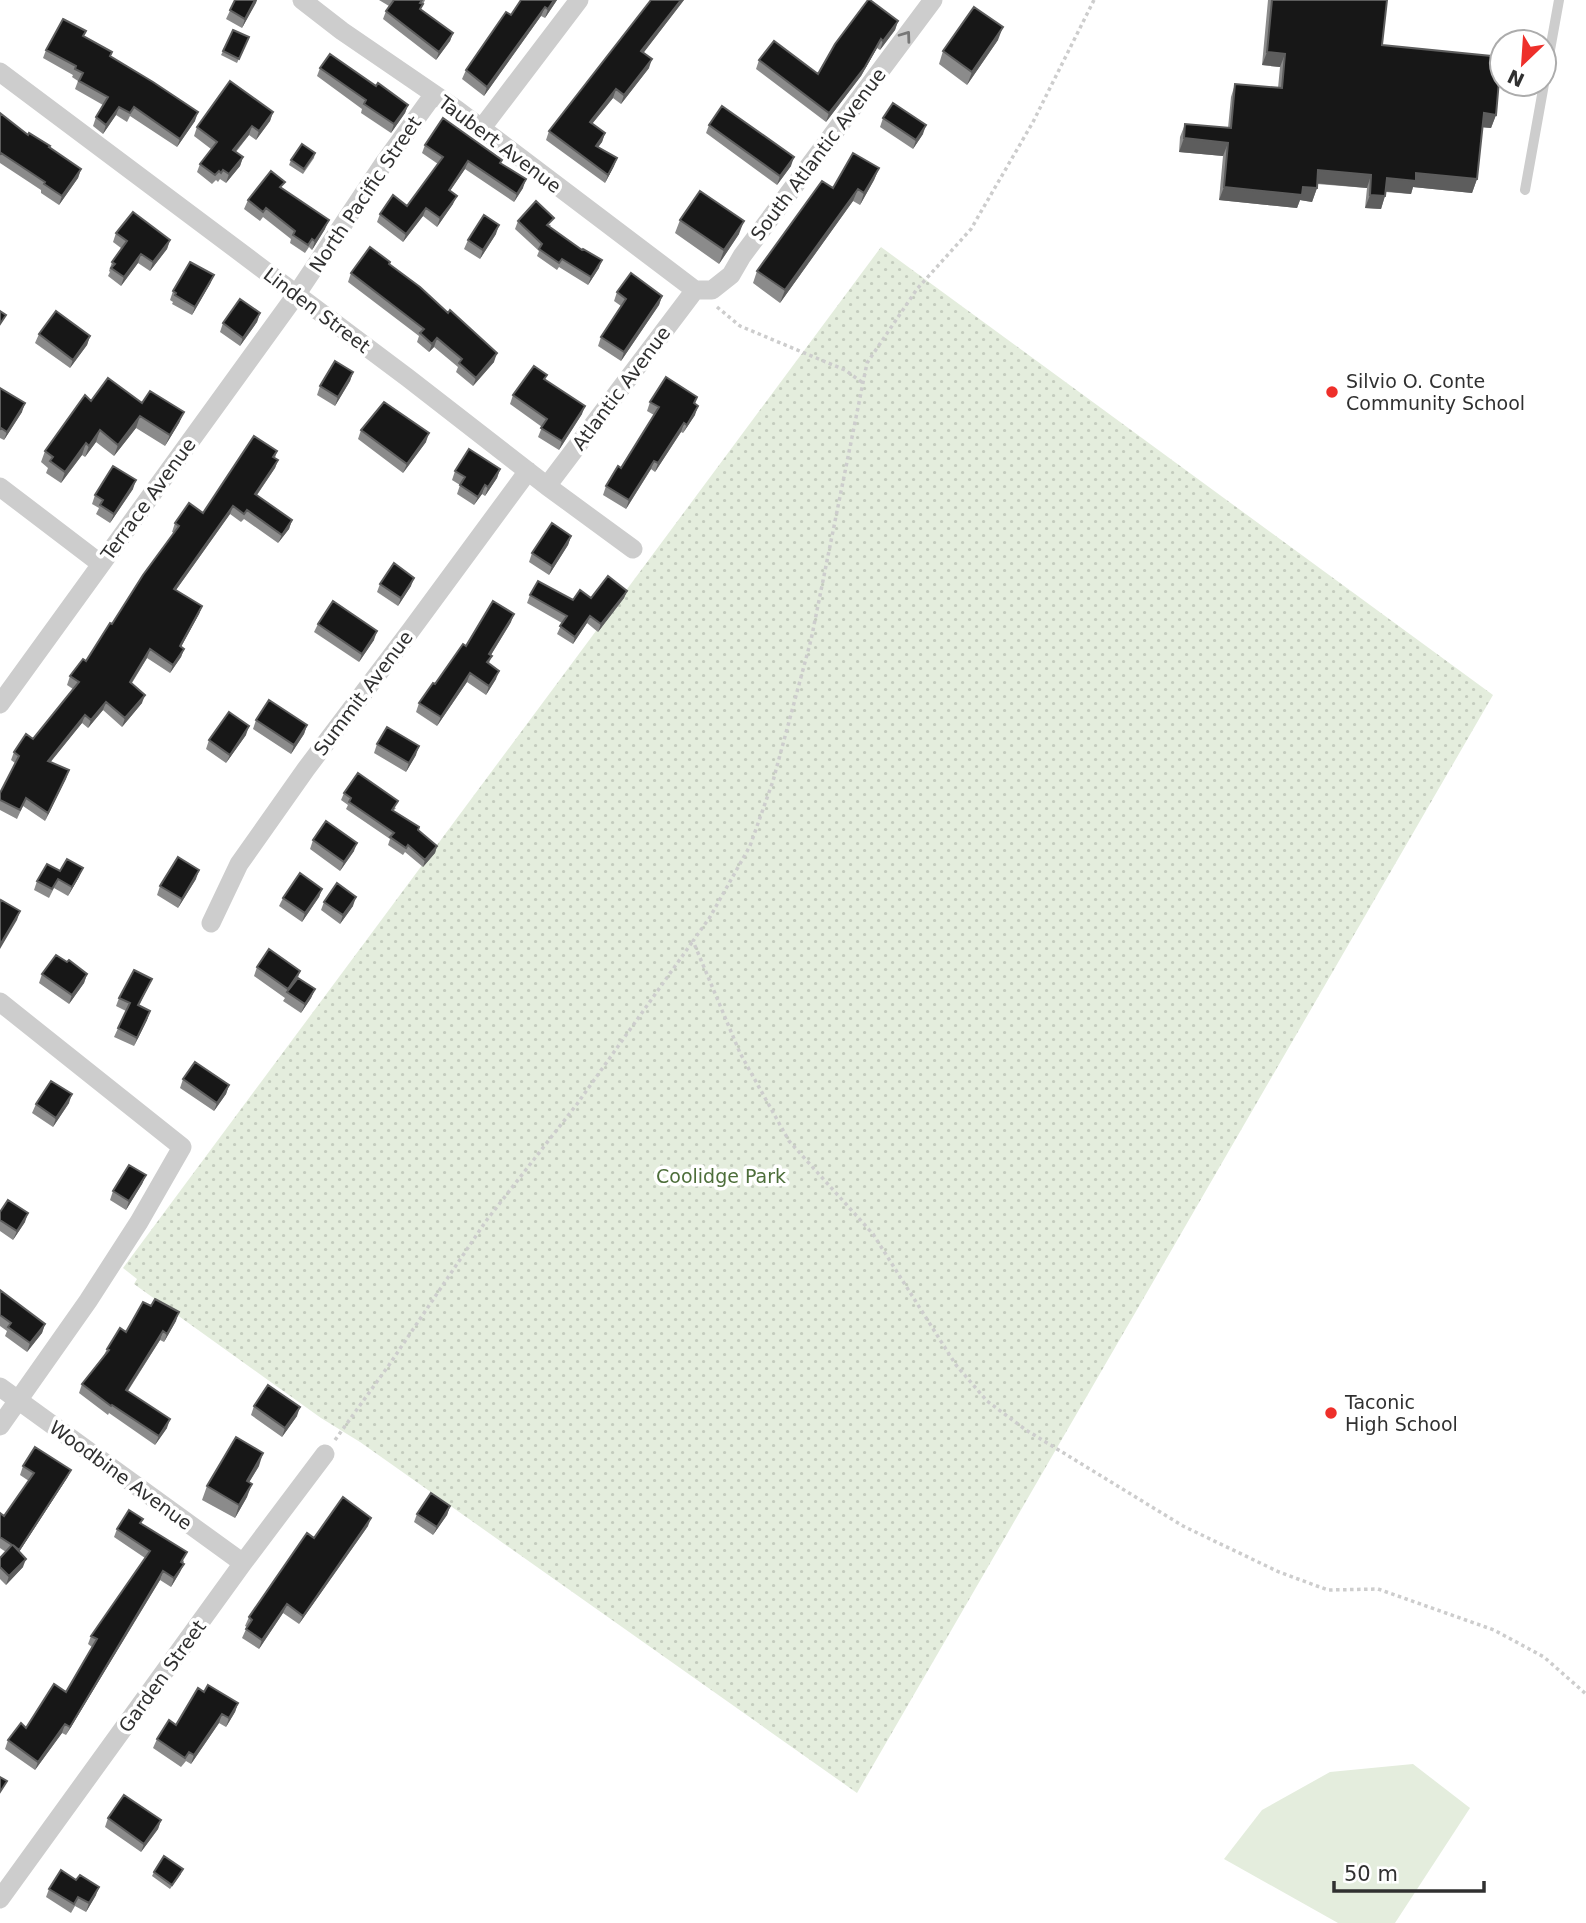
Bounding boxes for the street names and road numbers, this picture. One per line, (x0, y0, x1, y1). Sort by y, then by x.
street label: South Atlantic Avenue (746, 63, 890, 245)
street label: Taubert Avenue (434, 90, 566, 197)
street label: North Pacific Street (305, 112, 425, 276)
street label: Linden Street (259, 263, 375, 357)
street label: Atlantic Avenue (567, 322, 675, 454)
street label: Terrace Avenue (96, 434, 200, 565)
street label: Summit Avenue (309, 626, 417, 760)
street label: Woodbine Avenue (45, 1416, 197, 1534)
street label: Garden Street (114, 1616, 210, 1736)

